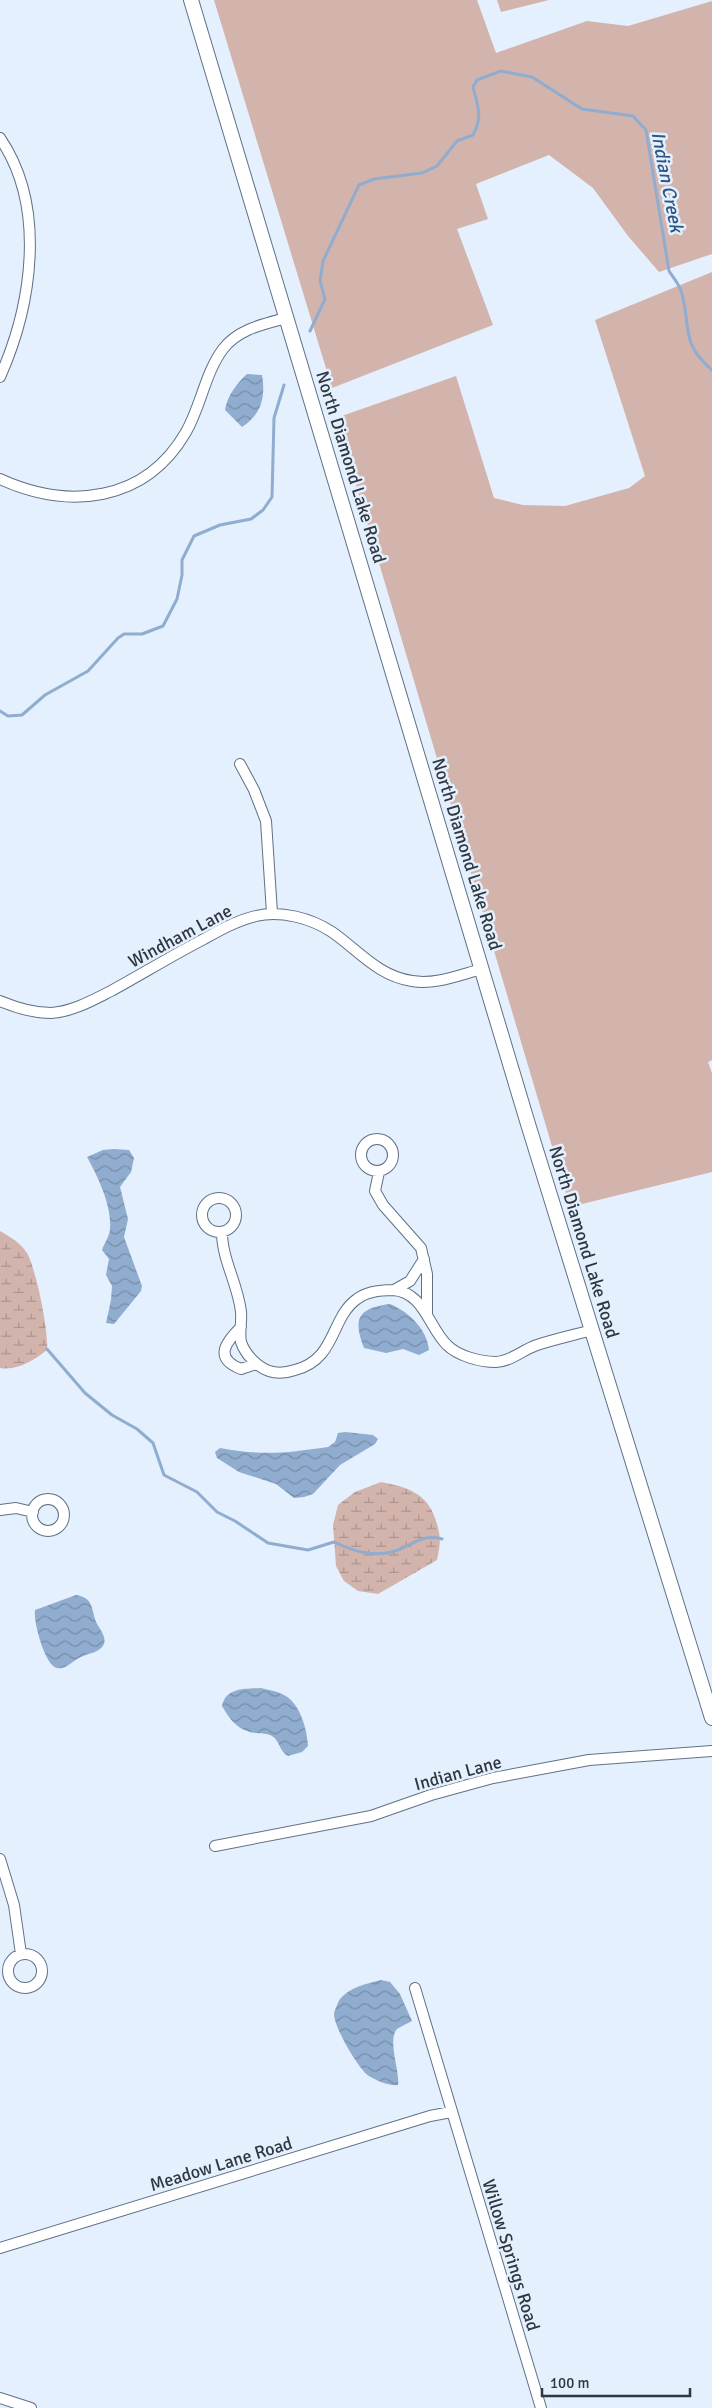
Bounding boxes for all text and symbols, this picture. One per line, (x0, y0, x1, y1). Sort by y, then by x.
water label: Indian Creek (645, 130, 689, 236)
street label: North Diamond Lake Road (311, 368, 391, 566)
street label: North Diamond Lake Road (427, 755, 507, 953)
street label: Windham Lane (125, 900, 235, 972)
street label: North Diamond Lake Road (544, 1143, 624, 1341)
street label: Indian Lane (412, 1751, 504, 1795)
street label: Meadow Lane Road (147, 2132, 295, 2196)
street label: Willow Springs Road (477, 2176, 545, 2334)
scale bar (542, 2366, 690, 2398)
text: 100 m (550, 2374, 590, 2392)

